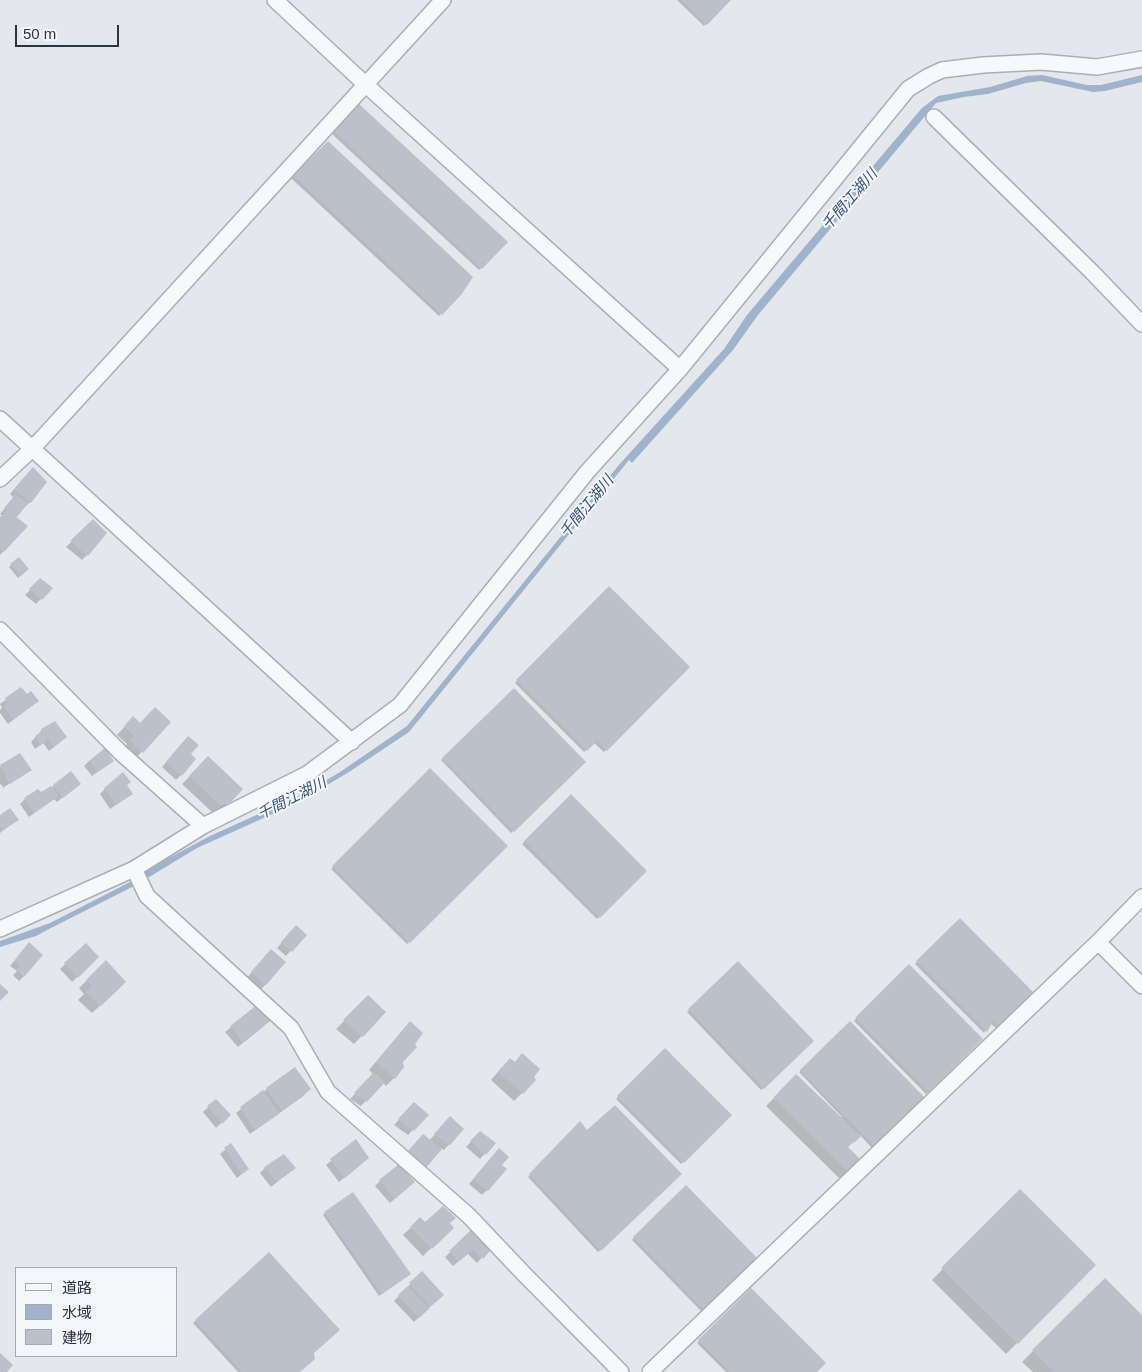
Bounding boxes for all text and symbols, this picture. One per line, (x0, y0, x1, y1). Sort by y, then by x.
scale bar (18, 15, 121, 47)
text: 50 m (23, 25, 56, 42)
water label: 千間江湖川 (819, 166, 881, 234)
water label: 千間江湖川 (556, 472, 618, 542)
water label: 千間江湖川 (255, 774, 329, 824)
legend (15, 1267, 178, 1357)
text: 道路 (62, 1279, 92, 1296)
text: 水域 (62, 1304, 92, 1321)
text: 建物 (62, 1329, 92, 1346)

